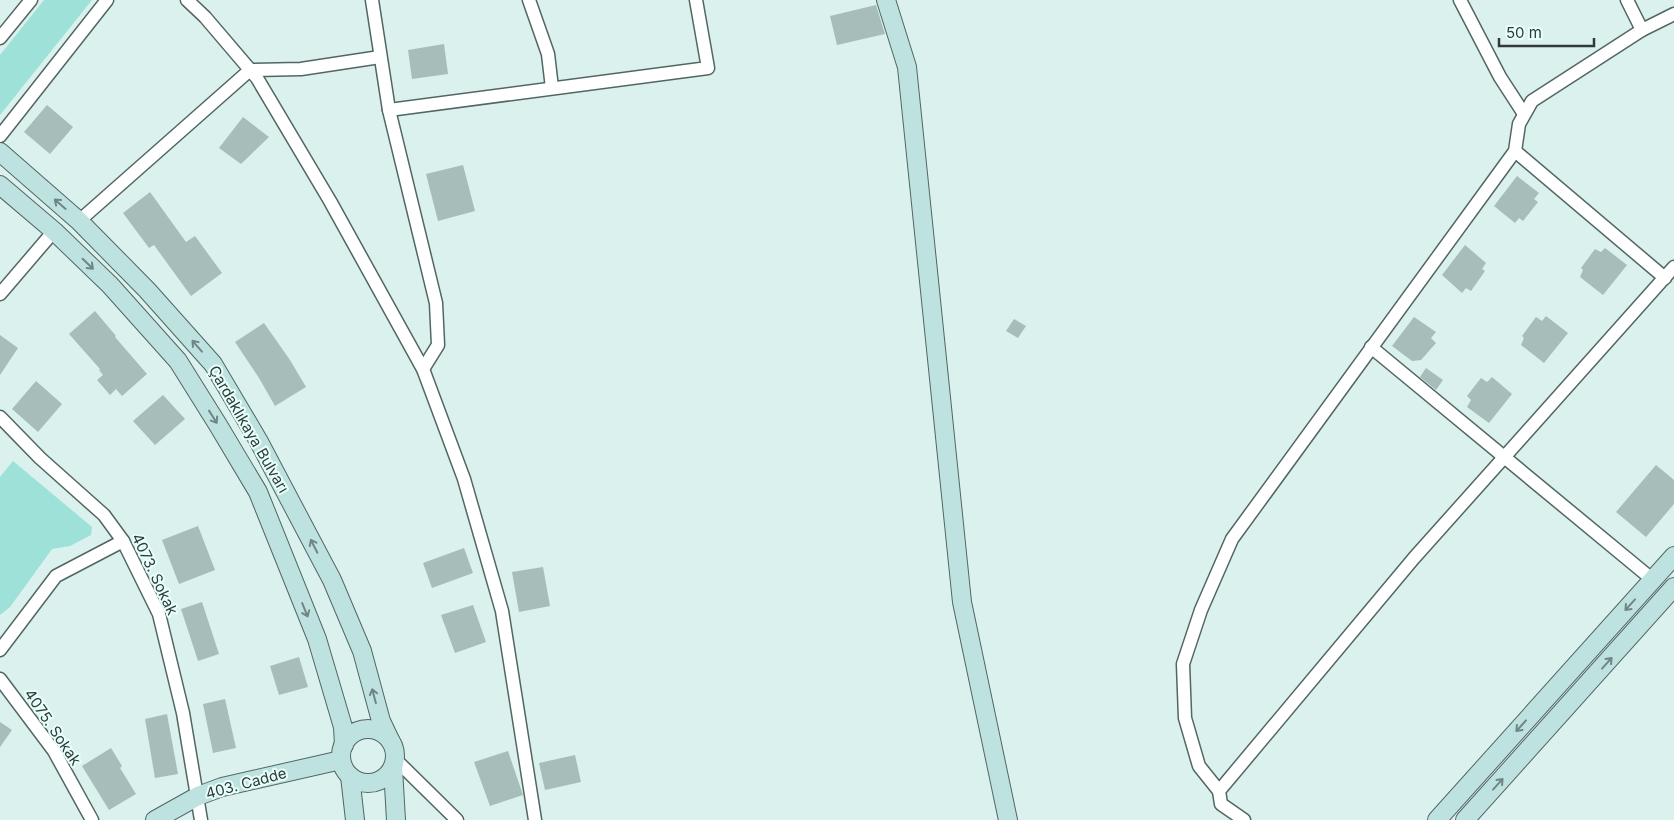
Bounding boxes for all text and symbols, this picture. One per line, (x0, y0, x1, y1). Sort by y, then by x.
scale bar (1499, 15, 1594, 47)
text: 50 m (1506, 23, 1542, 42)
one-way arrow (53, 198, 66, 210)
one-way arrow (82, 258, 94, 270)
one-way arrow (191, 339, 203, 352)
street label: Çardaklıkaya Bulvarı (205, 362, 293, 496)
one-way arrow (208, 409, 218, 423)
street label: 4073. Sokak (128, 530, 183, 619)
one-way arrow (309, 538, 319, 553)
one-way arrow (1624, 599, 1635, 612)
one-way arrow (301, 602, 311, 617)
one-way arrow (1601, 657, 1613, 670)
street label: 4075. Sokak (21, 685, 86, 769)
one-way arrow (369, 688, 379, 704)
one-way arrow (1515, 720, 1527, 733)
street label: 403. Cadde (203, 763, 289, 803)
one-way arrow (1492, 777, 1504, 790)

